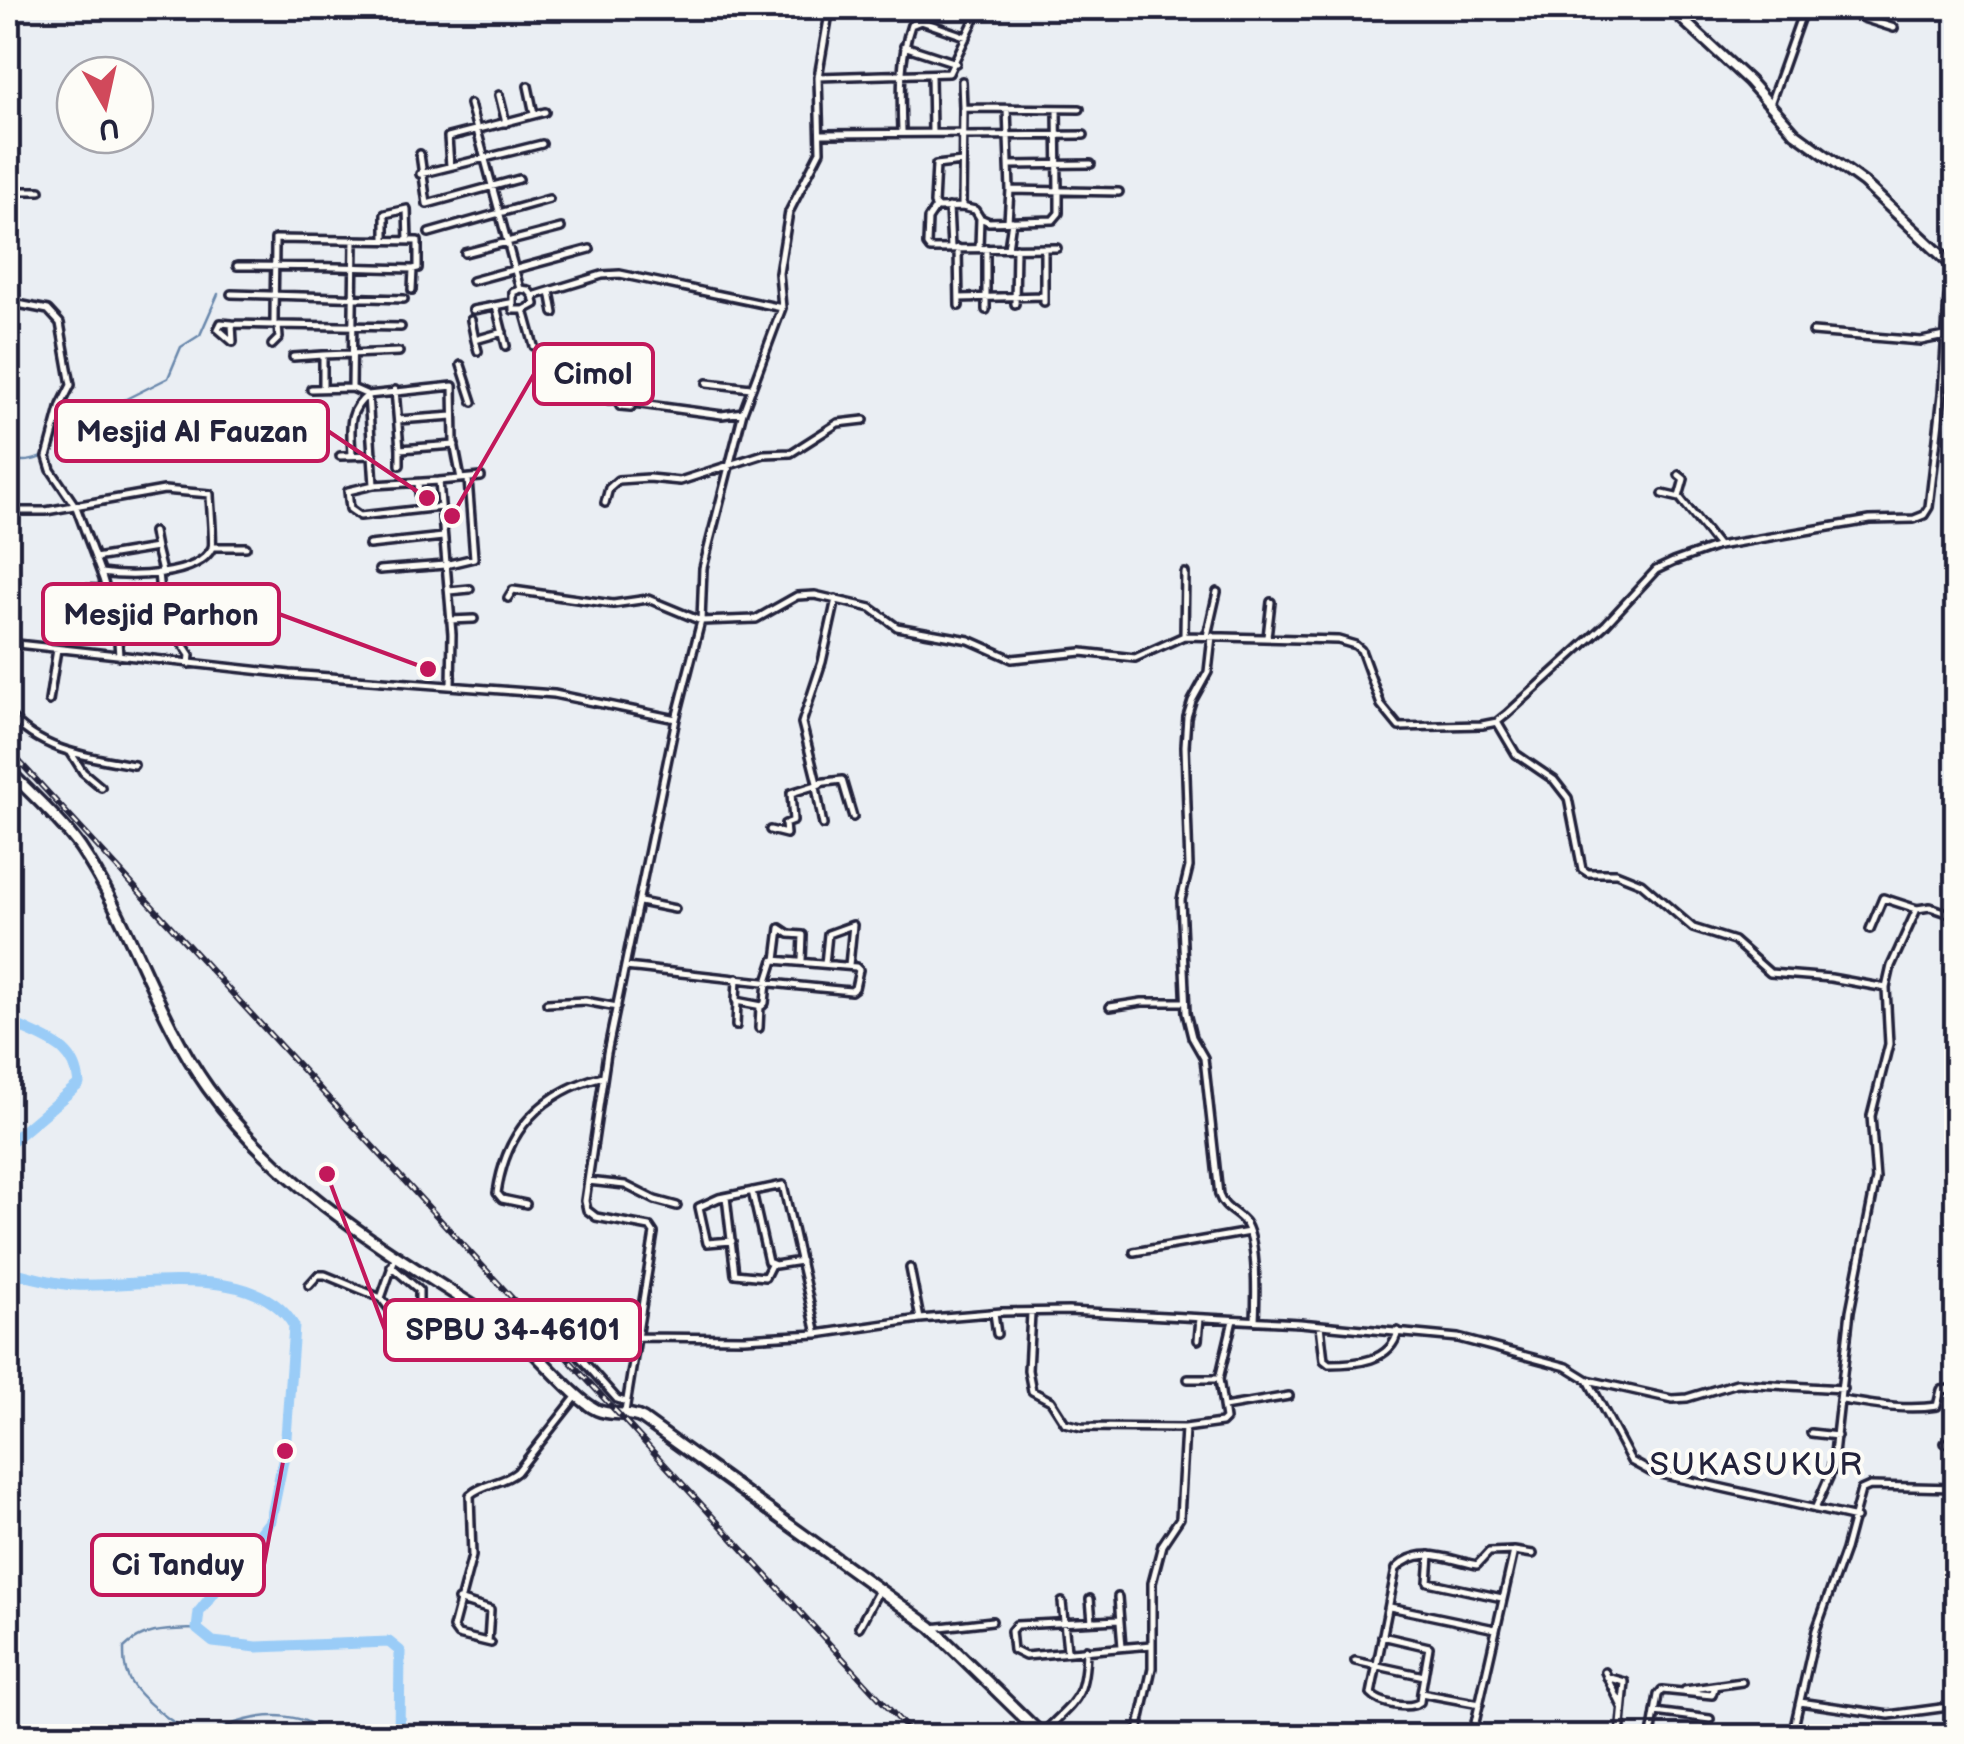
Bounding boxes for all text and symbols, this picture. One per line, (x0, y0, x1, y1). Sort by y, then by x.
north arrow (55, 55, 155, 155)
text: U (96, 110, 121, 146)
callout: Cimol (534, 344, 653, 404)
text: Cimol (554, 357, 632, 393)
callout: Mesjid Al Fauzan (56, 401, 328, 461)
text: Mesjid Al Fauzan (76, 415, 308, 451)
callout: Mesjid Parhon (43, 584, 279, 644)
text: Mesjid Parhon (63, 598, 259, 634)
callout: SPBU 34-46101 (385, 1300, 640, 1360)
text: SPBU 34-46101 (406, 1313, 620, 1349)
district label: SUKASUKUR (1649, 1446, 1865, 1485)
callout: Ci Tanduy (92, 1535, 264, 1595)
text: Ci Tanduy (112, 1548, 245, 1584)

